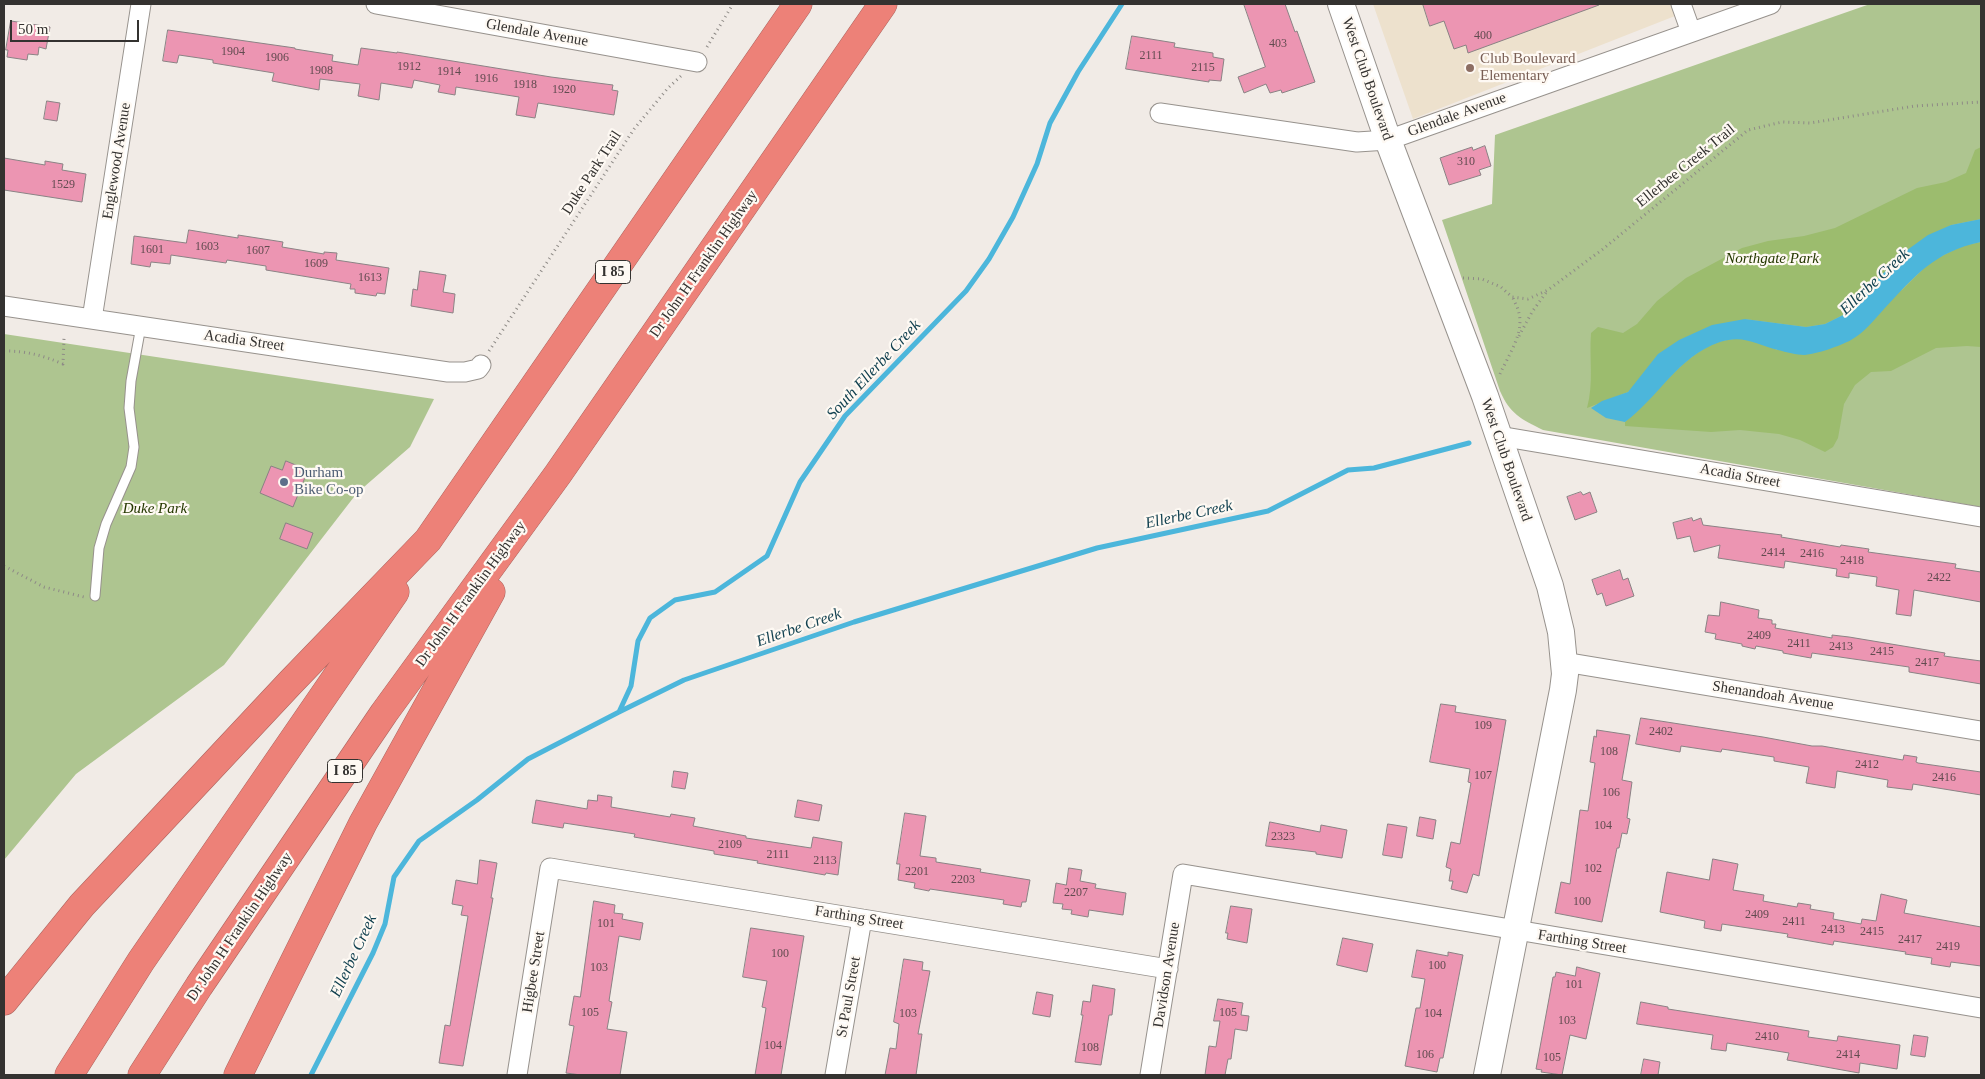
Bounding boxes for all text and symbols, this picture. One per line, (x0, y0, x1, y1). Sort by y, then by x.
scale bar (12, 10, 141, 42)
street label: Glendale Avenue (485, 15, 589, 51)
street label: West Club Boulevard (1338, 15, 1396, 143)
text: 50 m (18, 21, 48, 37)
house number: 400 (1474, 29, 1492, 43)
house number: 403 (1269, 37, 1287, 51)
house number: 1904 (221, 45, 245, 59)
house number: 2111 (1139, 49, 1163, 63)
place label: Club Boulevard Elementary (1480, 50, 1575, 85)
house number: 1906 (265, 51, 289, 65)
house number: 1912 (397, 60, 421, 74)
house number: 2115 (1191, 61, 1215, 75)
marker: Club Boulevard Elementary (1464, 62, 1476, 74)
house number: 1908 (309, 64, 333, 78)
house number: 1914 (437, 65, 461, 79)
house number: 1916 (474, 72, 498, 86)
house number: 1918 (513, 78, 537, 92)
house number: 1920 (552, 83, 576, 97)
street label: Glendale Avenue (1405, 89, 1509, 141)
street label: Englewood Avenue (99, 102, 135, 220)
street label: Ellerbee Creek Trail (1633, 121, 1739, 211)
street label: Duke Park Trail (558, 128, 626, 218)
house number: 310 (1457, 155, 1475, 169)
house number: 1529 (51, 178, 75, 192)
street label: Dr John H Franklin Highway (646, 187, 762, 341)
house number: 1603 (195, 240, 219, 254)
house number: 1601 (140, 243, 164, 257)
house number: 1607 (246, 244, 270, 258)
water label: Ellerbe Creek (1836, 245, 1914, 319)
park label: Northgate Park (1725, 250, 1819, 268)
house number: 1609 (304, 257, 328, 271)
road number: I 85 (596, 260, 630, 284)
house number: 1613 (358, 271, 382, 285)
water label: South Ellerbe Creek (823, 316, 925, 424)
street label: Acadia Street (203, 326, 285, 356)
street label: West Club Boulevard (1477, 396, 1535, 524)
street label: Acadia Street (1698, 460, 1782, 492)
place label: Durham Bike Co-op (294, 464, 364, 499)
marker: Durham Bike Co-op (278, 476, 290, 488)
water label: Ellerbe Creek (1144, 496, 1234, 534)
park label: Duke Park (123, 500, 187, 518)
street label: Dr John H Franklin Highway (412, 518, 530, 670)
house number: 2414 (1761, 546, 1785, 560)
house number: 2416 (1800, 547, 1824, 561)
house number: 2418 (1840, 554, 1864, 568)
house number: 2422 (1927, 571, 1951, 585)
water label: Ellerbe Creek (754, 604, 844, 652)
house number: 2409 (1747, 629, 1771, 643)
house number: 2411 (1787, 637, 1811, 651)
house number: 2413 (1829, 640, 1853, 654)
house number: 2415 (1870, 645, 1894, 659)
house number: 2417 (1915, 656, 1939, 670)
street label: Shenandoah Avenue (1711, 678, 1835, 714)
house number: 109 (1474, 719, 1492, 733)
house number: 2402 (1649, 725, 1673, 739)
house number: 108 (1600, 745, 1618, 759)
house number: 2412 (1855, 758, 1879, 772)
road number: I 85 (328, 759, 362, 782)
house number: 107 (1474, 769, 1492, 783)
house number: 2416 (1932, 771, 1956, 785)
house number: 106 (1602, 786, 1620, 800)
house number: 104 (1594, 819, 1612, 833)
house number: 2323 (1271, 830, 1295, 844)
house number: 2109 (718, 838, 742, 852)
house number: 2111 (766, 848, 790, 862)
street label: Dr John H Franklin Highway (183, 849, 297, 1005)
house number: 2113 (813, 854, 837, 868)
house number: 102 (1584, 862, 1602, 876)
house number: 2201 (905, 865, 929, 879)
house number: 2203 (951, 873, 975, 887)
house number: 2207 (1064, 886, 1088, 900)
house number: 100 (1573, 895, 1591, 909)
street label: Farthing Street (813, 902, 905, 934)
house number: 2409 (1745, 908, 1769, 922)
water label: Ellerbe Creek (327, 912, 381, 1000)
house number: 2411 (1782, 915, 1806, 929)
house number: 101 (597, 917, 615, 931)
street label: Davidson Avenue (1150, 921, 1184, 1029)
house number: 2413 (1821, 923, 1845, 937)
house number: 2415 (1860, 925, 1884, 939)
street label: Farthing Street (1536, 926, 1628, 958)
street label: Higbee Street (519, 930, 549, 1014)
house number: 2417 (1898, 933, 1922, 947)
house number: 2419 (1936, 940, 1960, 954)
house number: 100 (771, 947, 789, 961)
street label: St Paul Street (833, 955, 865, 1039)
house number: 100 (1428, 959, 1446, 973)
house number: 103 (590, 961, 608, 975)
house number: 101 (1565, 978, 1583, 992)
house number: 105 (581, 1006, 599, 1020)
house number: 105 (1219, 1006, 1237, 1020)
house number: 103 (899, 1007, 917, 1021)
house number: 104 (1424, 1007, 1442, 1021)
house number: 103 (1558, 1014, 1576, 1028)
house number: 2410 (1755, 1030, 1779, 1044)
house number: 104 (764, 1039, 782, 1053)
house number: 108 (1081, 1041, 1099, 1055)
house number: 106 (1416, 1048, 1434, 1062)
house number: 2414 (1836, 1048, 1860, 1062)
house number: 105 (1543, 1051, 1561, 1065)

